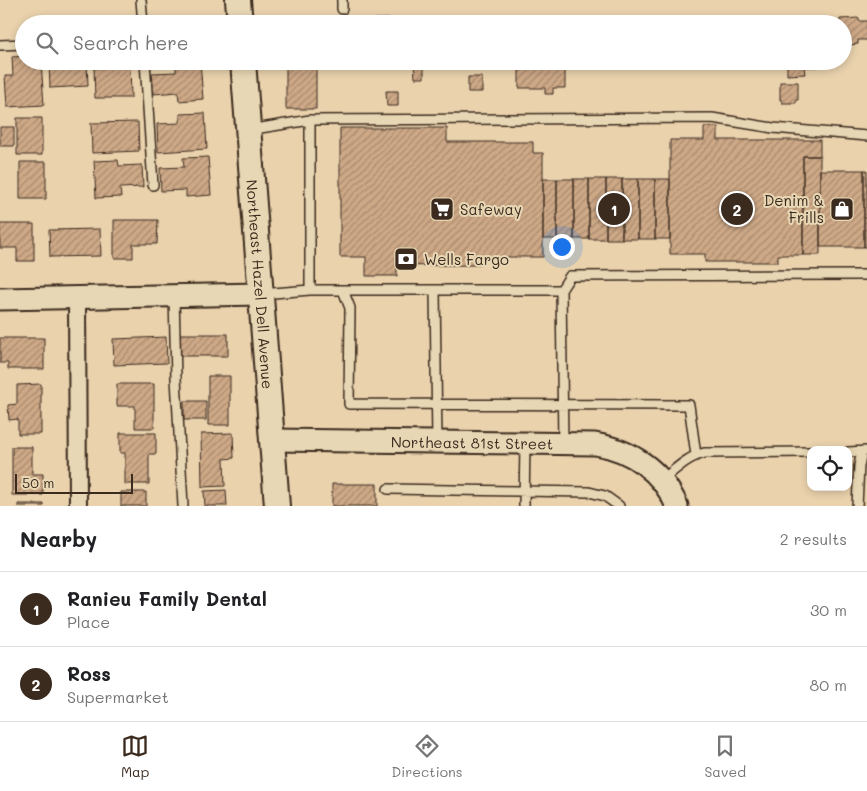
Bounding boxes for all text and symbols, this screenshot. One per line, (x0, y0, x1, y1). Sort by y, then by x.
search box (15, 15, 852, 70)
icon: search (33, 29, 61, 57)
text: Search here (73, 30, 189, 55)
street label: Northeast Hazel Dell Avenue (242, 179, 278, 390)
pin: 1 (598, 190, 630, 228)
pin: 2 (721, 190, 753, 228)
place label: Denim & Frills (764, 190, 824, 227)
supermarket icon: Safeway (429, 196, 455, 222)
shop icon: Denim & Frills (829, 196, 855, 222)
place label: Safeway (460, 199, 522, 219)
your location (549, 234, 575, 260)
bank icon: Wells Fargo (393, 246, 419, 272)
place label: Wells Fargo (424, 249, 509, 269)
street label: Northeast 81st Street (391, 431, 553, 453)
map controls (807, 446, 852, 491)
button: locate (807, 446, 852, 491)
scale bar (15, 471, 132, 494)
text: 50 m (22, 473, 54, 492)
text: Nearby (20, 525, 97, 552)
text: 2 results (780, 528, 847, 549)
text: Ranieu Family Dental (67, 586, 267, 611)
text: 1 (32, 599, 40, 620)
text: 30 m (810, 599, 847, 620)
text: Place (67, 611, 110, 632)
text: Ross (67, 661, 111, 686)
text: 2 (32, 674, 40, 695)
text: 80 m (810, 674, 847, 695)
text: Supermarket (67, 686, 169, 707)
tab: Map (121, 732, 149, 781)
tab: Directions (391, 732, 463, 781)
tab: Saved (704, 732, 746, 781)

